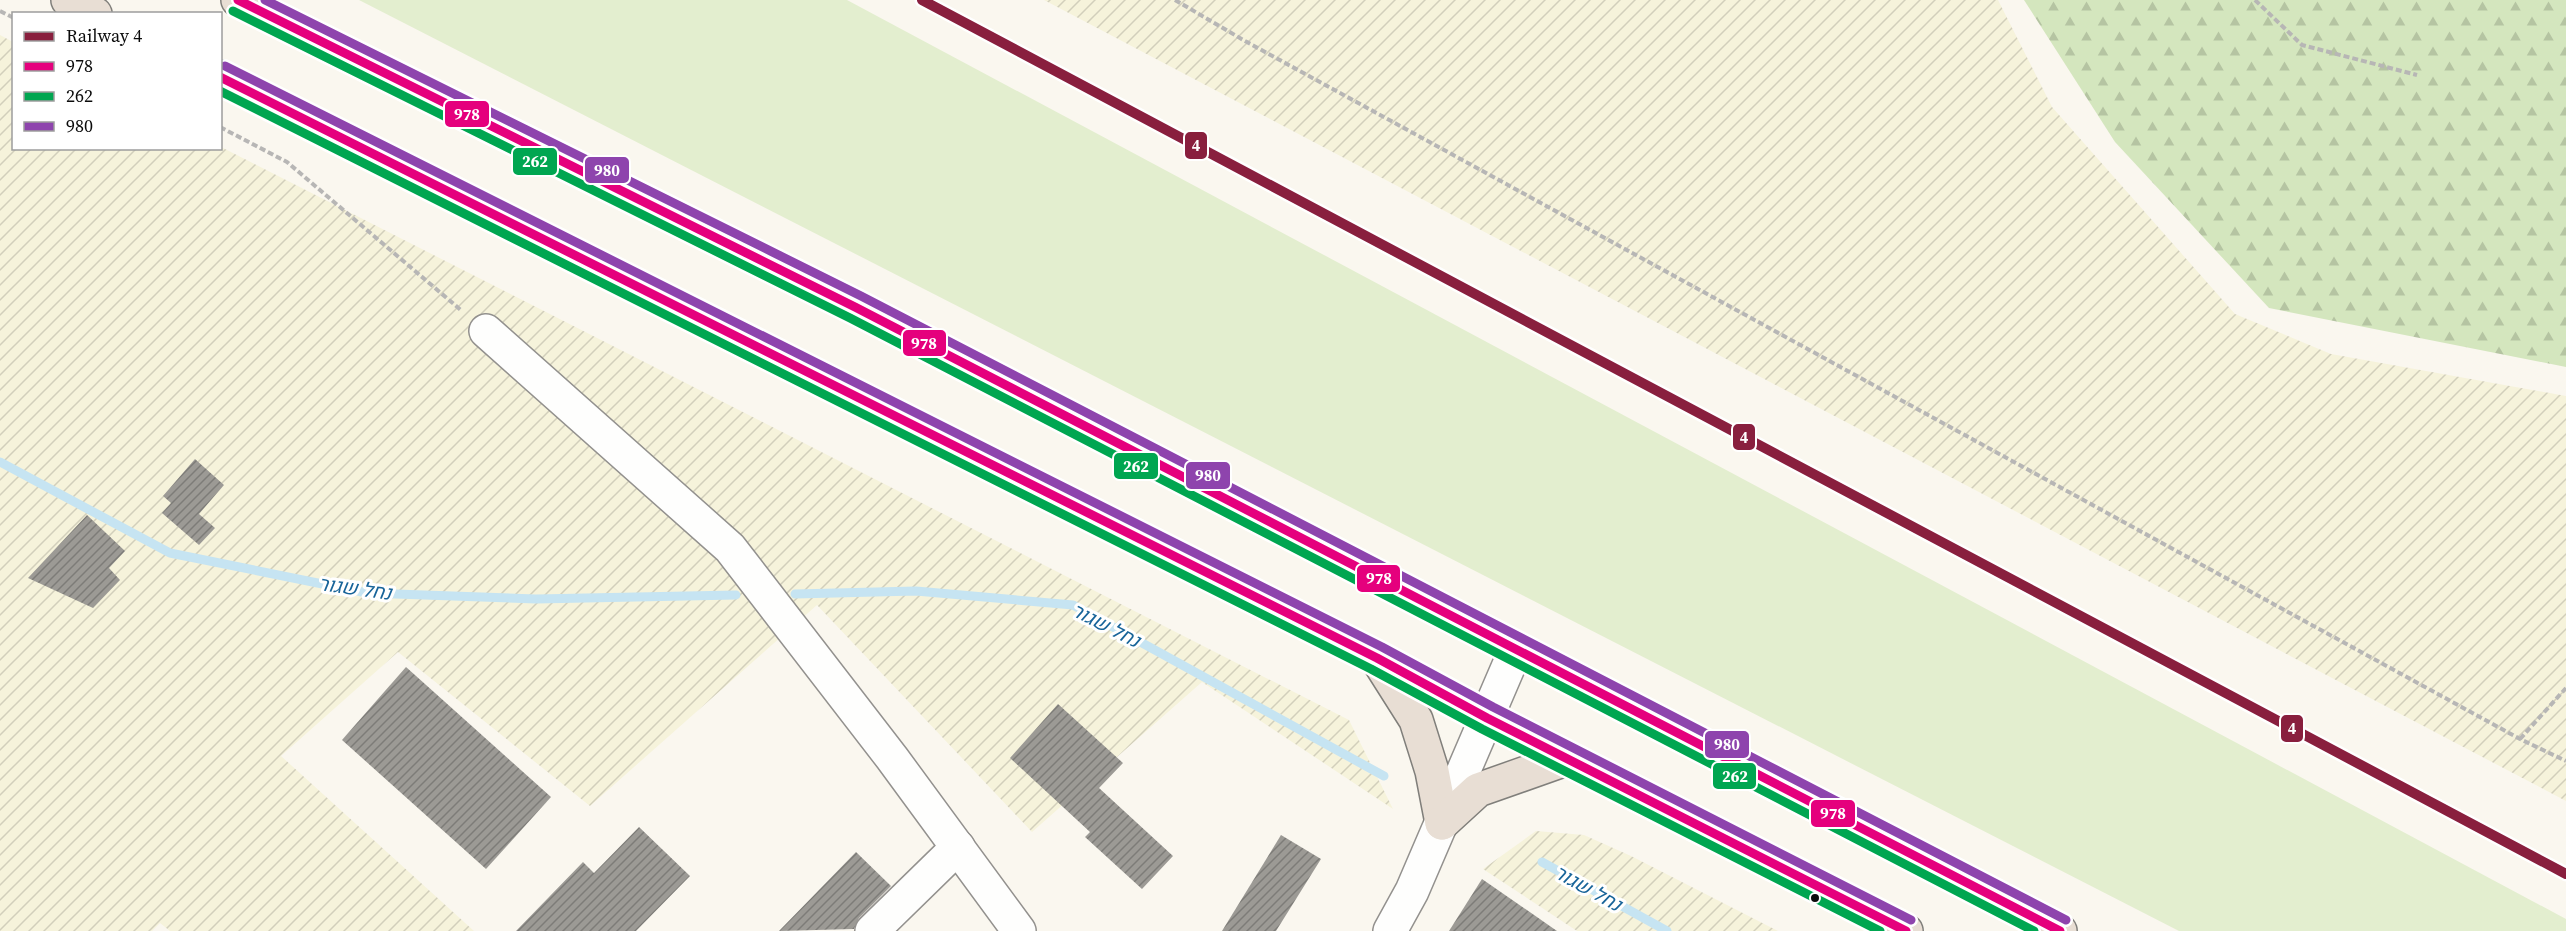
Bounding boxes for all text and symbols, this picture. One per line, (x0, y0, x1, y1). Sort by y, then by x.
legend (12, 12, 222, 150)
text: Railway 4 (66, 23, 142, 48)
text: 978 (66, 53, 93, 78)
text: 262 (66, 83, 93, 108)
line badge: 978 (444, 100, 490, 128)
text: 978 (454, 103, 480, 125)
text: 980 (66, 113, 93, 138)
line badge: 4 (1184, 131, 1208, 160)
text: 4 (1192, 134, 1201, 156)
line badge: 262 (512, 147, 558, 176)
text: 262 (522, 150, 548, 172)
line badge: 980 (584, 156, 630, 184)
text: 980 (594, 159, 620, 181)
line badge: 978 (902, 329, 947, 357)
text: 978 (911, 332, 937, 354)
line badge: 4 (1732, 423, 1756, 451)
text: 4 (1740, 426, 1749, 448)
line badge: 262 (1113, 452, 1159, 480)
text: 262 (1123, 455, 1149, 477)
line badge: 980 (1185, 461, 1231, 490)
text: 980 (1195, 464, 1221, 486)
line badge: 978 (1356, 564, 1401, 593)
text: 978 (1366, 567, 1392, 589)
water label: נחל שגור (317, 569, 395, 607)
water label: נחל שגור (1067, 596, 1147, 655)
line badge: 4 (2280, 714, 2304, 743)
text: 4 (2288, 717, 2297, 739)
line badge: 980 (1704, 730, 1750, 759)
text: 980 (1714, 733, 1740, 755)
line badge: 262 (1712, 762, 1757, 790)
text: 262 (1722, 765, 1748, 787)
line badge: 978 (1810, 799, 1856, 828)
text: 978 (1820, 802, 1846, 824)
water label: נחל שגור (1549, 858, 1629, 919)
unlabelled marker (1809, 892, 1821, 904)

